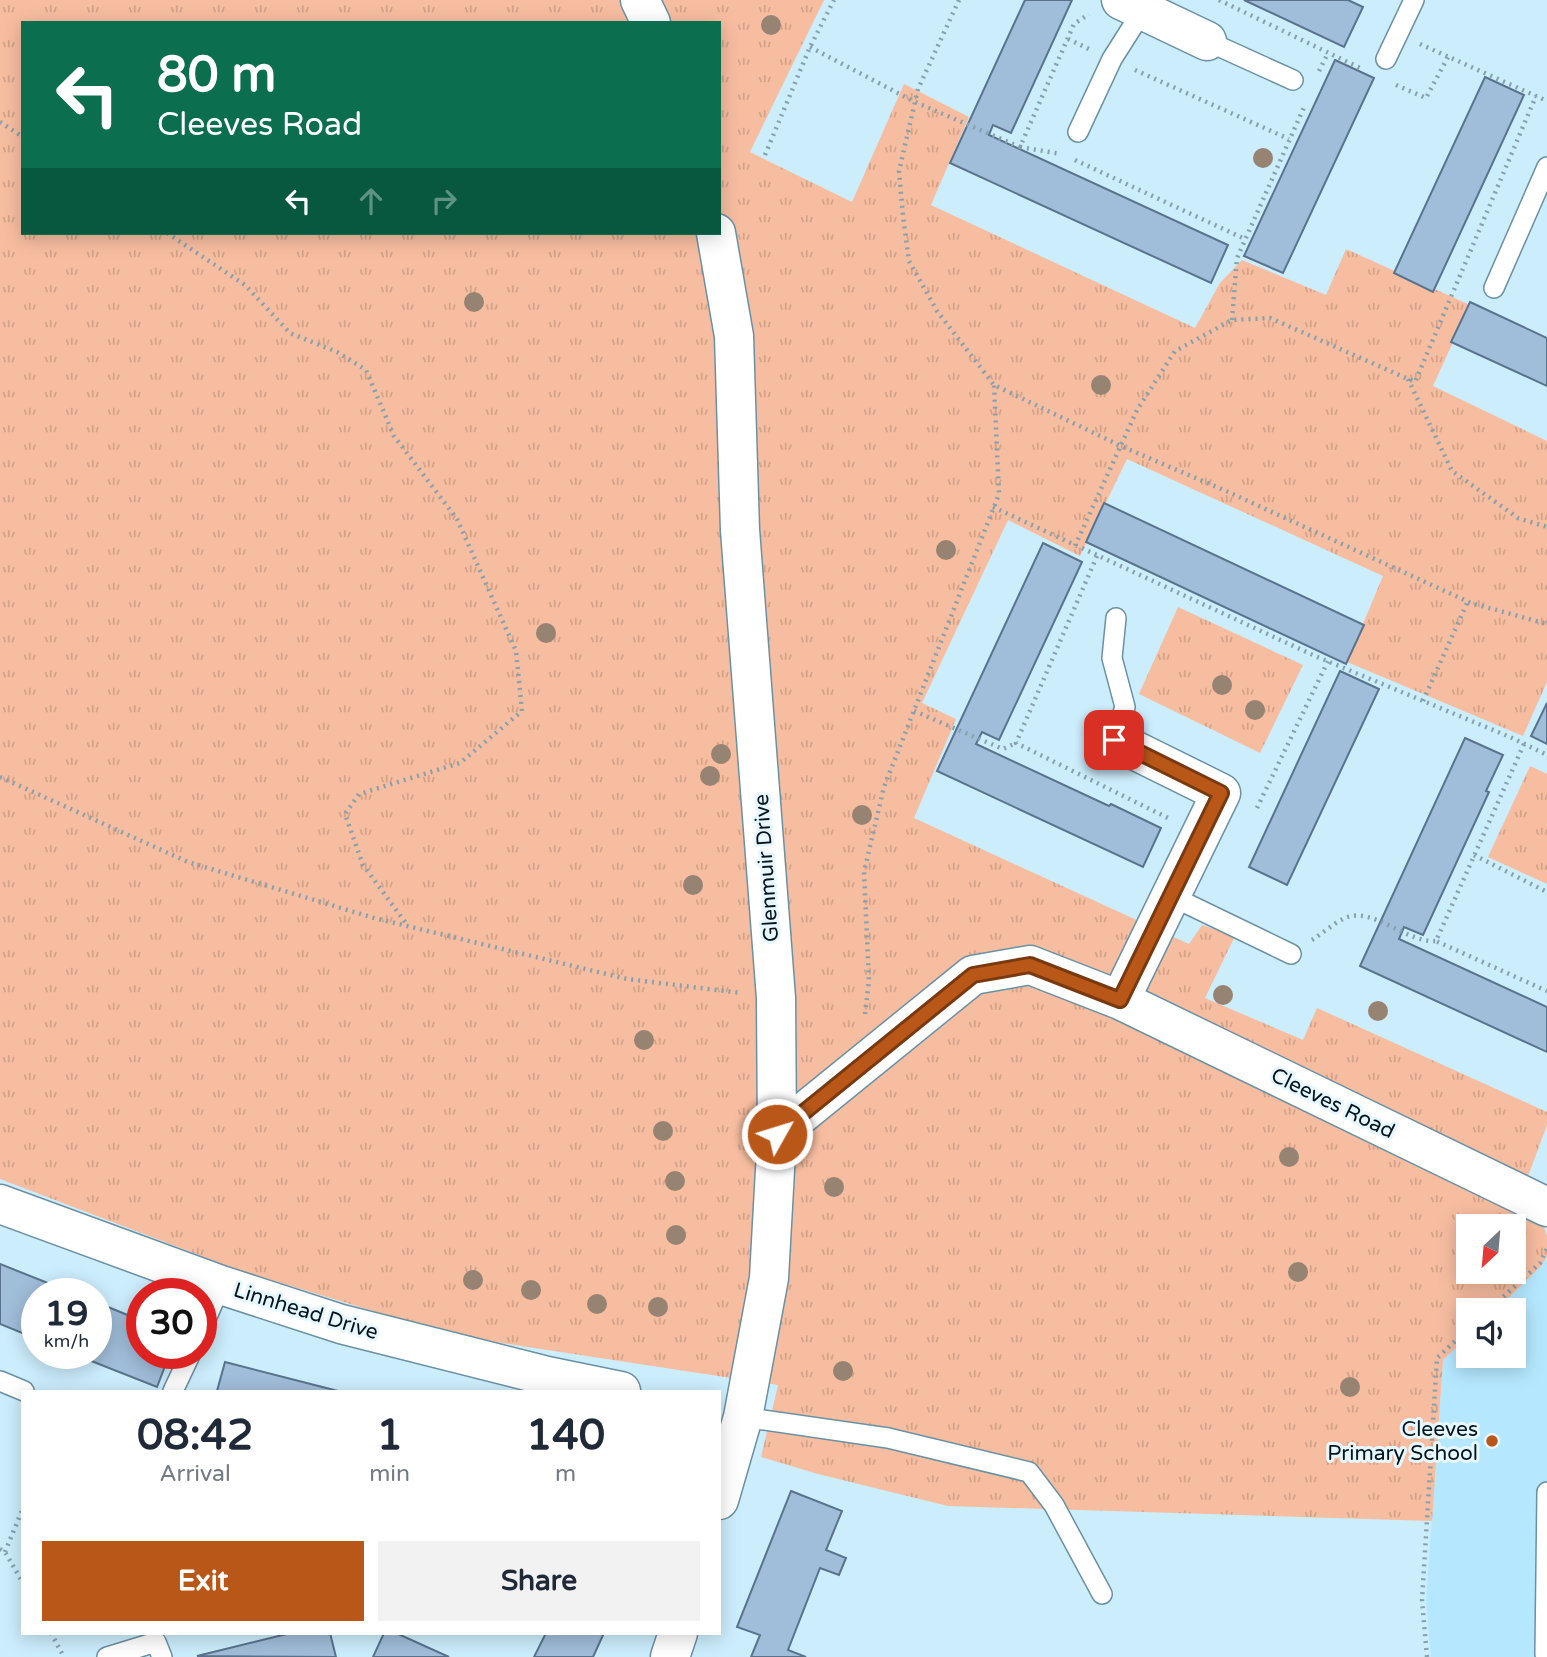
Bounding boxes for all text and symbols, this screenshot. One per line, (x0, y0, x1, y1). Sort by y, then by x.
text: 80 m (157, 46, 276, 105)
icon: left (42, 49, 133, 140)
text: Cleeves Road (157, 106, 362, 144)
icon: left (279, 182, 317, 220)
icon: ahead (352, 182, 390, 220)
icon: right (425, 182, 463, 220)
pin (1084, 710, 1144, 770)
icon: arrive (1095, 721, 1133, 759)
street label: Glenmuir Drive (749, 793, 784, 943)
street label: Cleeves Road (1267, 1063, 1399, 1144)
position arrow (740, 1097, 814, 1171)
north arrow (1456, 1214, 1526, 1284)
map controls (1456, 1214, 1526, 1368)
speed limit sign: 30 (126, 1278, 217, 1369)
street label: Linnhead Drive (231, 1278, 381, 1345)
text: 19 (45, 1293, 88, 1335)
button: sound (1456, 1298, 1526, 1368)
text: km/h (44, 1330, 89, 1352)
text: 08:42 (137, 1410, 253, 1461)
text: 1 (376, 1410, 403, 1461)
text: 140 (526, 1410, 605, 1461)
place label: Cleeves Primary School (1327, 1417, 1478, 1466)
marker: Cleeves Primary School (1484, 1433, 1500, 1449)
text: Arrival (160, 1460, 231, 1488)
text: min (369, 1460, 410, 1488)
text: m (555, 1460, 576, 1488)
button: Exit (42, 1541, 364, 1621)
button: Share (378, 1541, 700, 1621)

